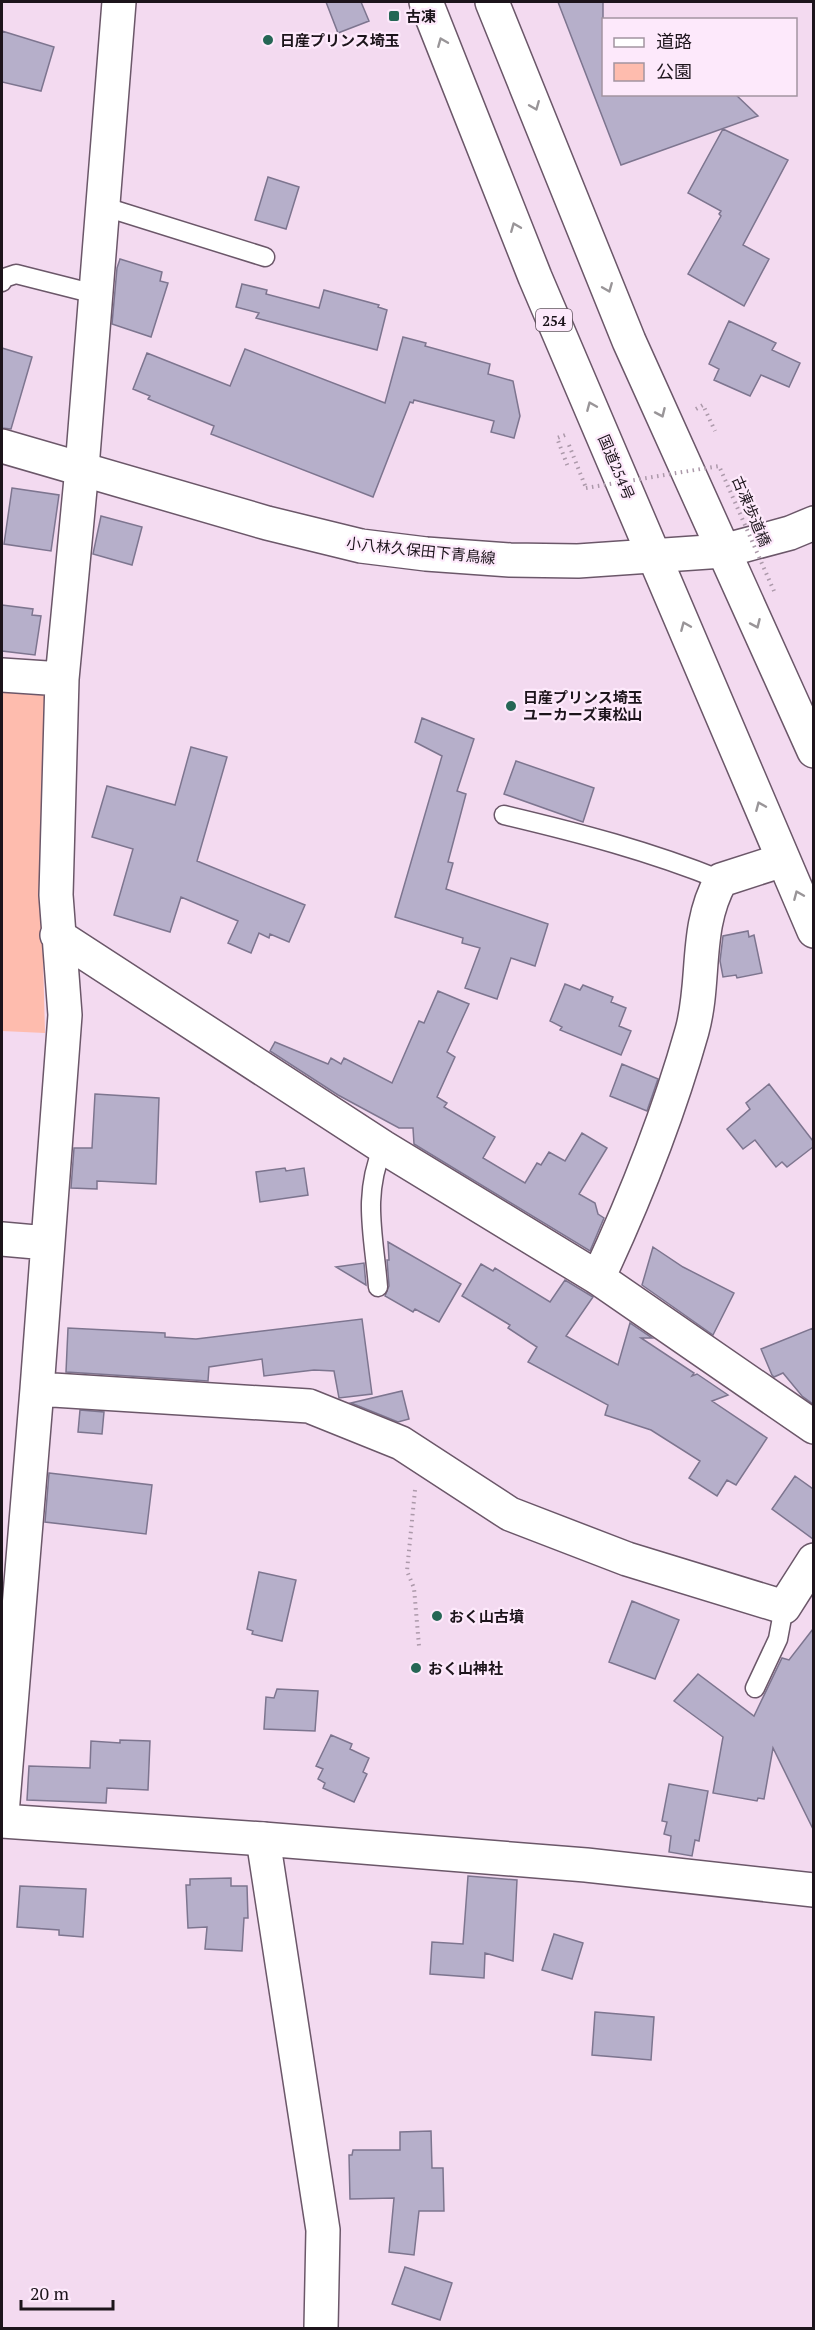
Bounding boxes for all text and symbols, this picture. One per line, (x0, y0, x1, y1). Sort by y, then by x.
place label: 古凍 (406, 6, 436, 26)
marker: 古凍 (387, 9, 401, 23)
legend (602, 18, 797, 96)
text: 道路 (656, 29, 692, 53)
place label: 日産プリンス埼玉 (280, 30, 400, 50)
marker: 日産プリンス埼玉 (261, 33, 275, 47)
one-way arrow (437, 37, 449, 48)
text: 公園 (656, 59, 692, 83)
one-way arrow (528, 100, 540, 111)
one-way arrow (510, 222, 522, 233)
one-way arrow (600, 282, 613, 292)
road number: 254 (536, 309, 572, 331)
one-way arrow (586, 402, 598, 413)
one-way arrow (654, 407, 666, 418)
street label: 国道254号 (594, 431, 640, 503)
street label: 古凍歩道橋 (728, 473, 776, 549)
street label: 小八林久保田下青鳥線 (345, 532, 497, 568)
one-way arrow (749, 617, 761, 628)
one-way arrow (680, 621, 692, 632)
place label: 日産プリンス埼玉 ユーカーズ東松山 (523, 687, 643, 724)
marker: 日産プリンス埼玉 ユーカーズ東松山 (504, 699, 518, 713)
one-way arrow (756, 801, 768, 812)
one-way arrow (793, 891, 805, 902)
place label: おく山古墳 (449, 1606, 524, 1626)
marker: おく山古墳 (430, 1609, 444, 1623)
place label: おく山神社 (428, 1658, 503, 1678)
marker: おく山神社 (409, 1661, 423, 1675)
scale bar (21, 2273, 112, 2311)
text: 20 m (30, 2281, 70, 2305)

